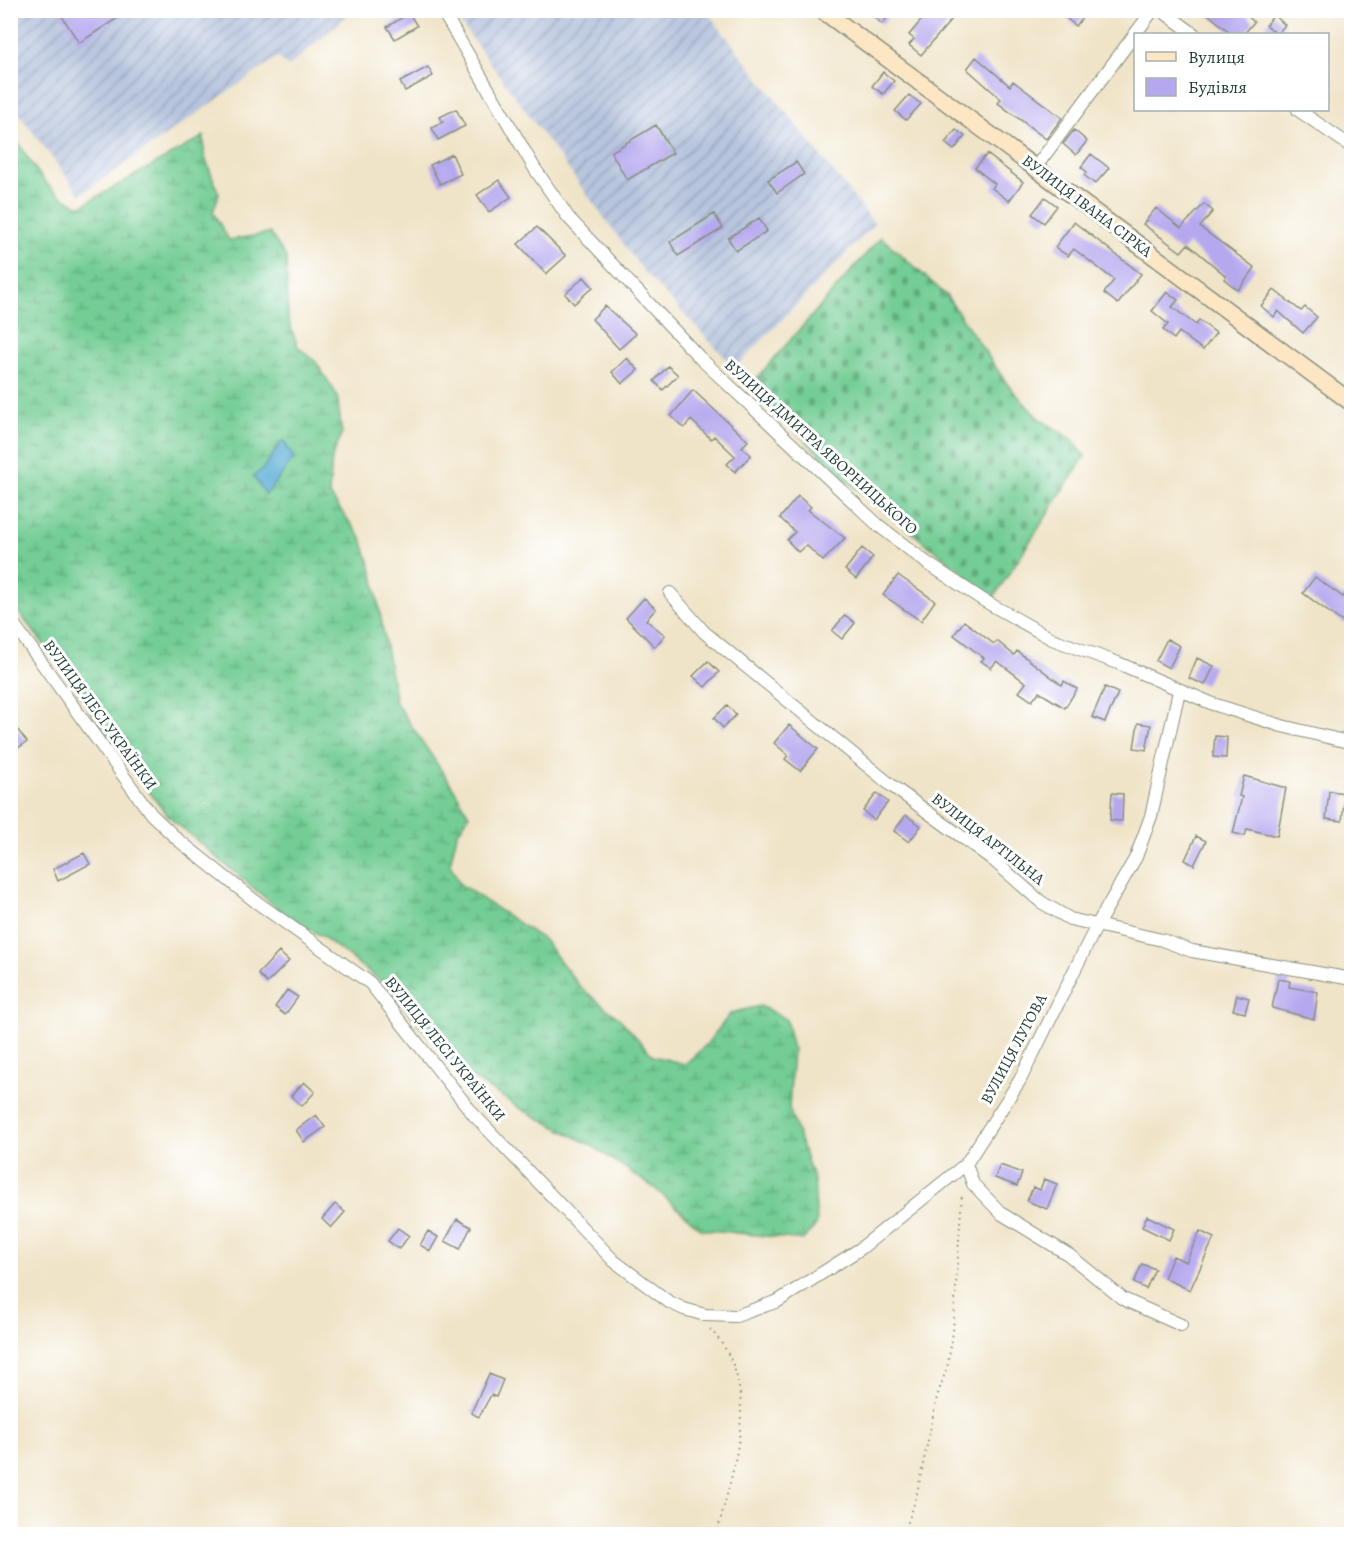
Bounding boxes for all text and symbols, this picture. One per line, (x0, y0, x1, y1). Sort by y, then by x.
legend (1134, 33, 1329, 111)
text: Вулиця (1188, 45, 1245, 69)
text: Будівля (1188, 75, 1247, 99)
street label: ВУЛИЦЯ ІВАНА СІРКА (1017, 150, 1157, 263)
street label: ВУЛИЦЯ ДМИТРА ЯВОРНИЦЬКОГО (720, 354, 922, 540)
street label: ВУЛИЦЯ ЛЕСІ УКРАЇНКИ (38, 635, 162, 795)
street label: ВУЛИЦЯ АРТІЛЬНА (927, 788, 1050, 891)
street label: ВУЛИЦЯ ЛЕСІ УКРАЇНКИ (380, 972, 510, 1126)
street label: ВУЛИЦЯ ЛУГОВА (976, 989, 1053, 1108)

